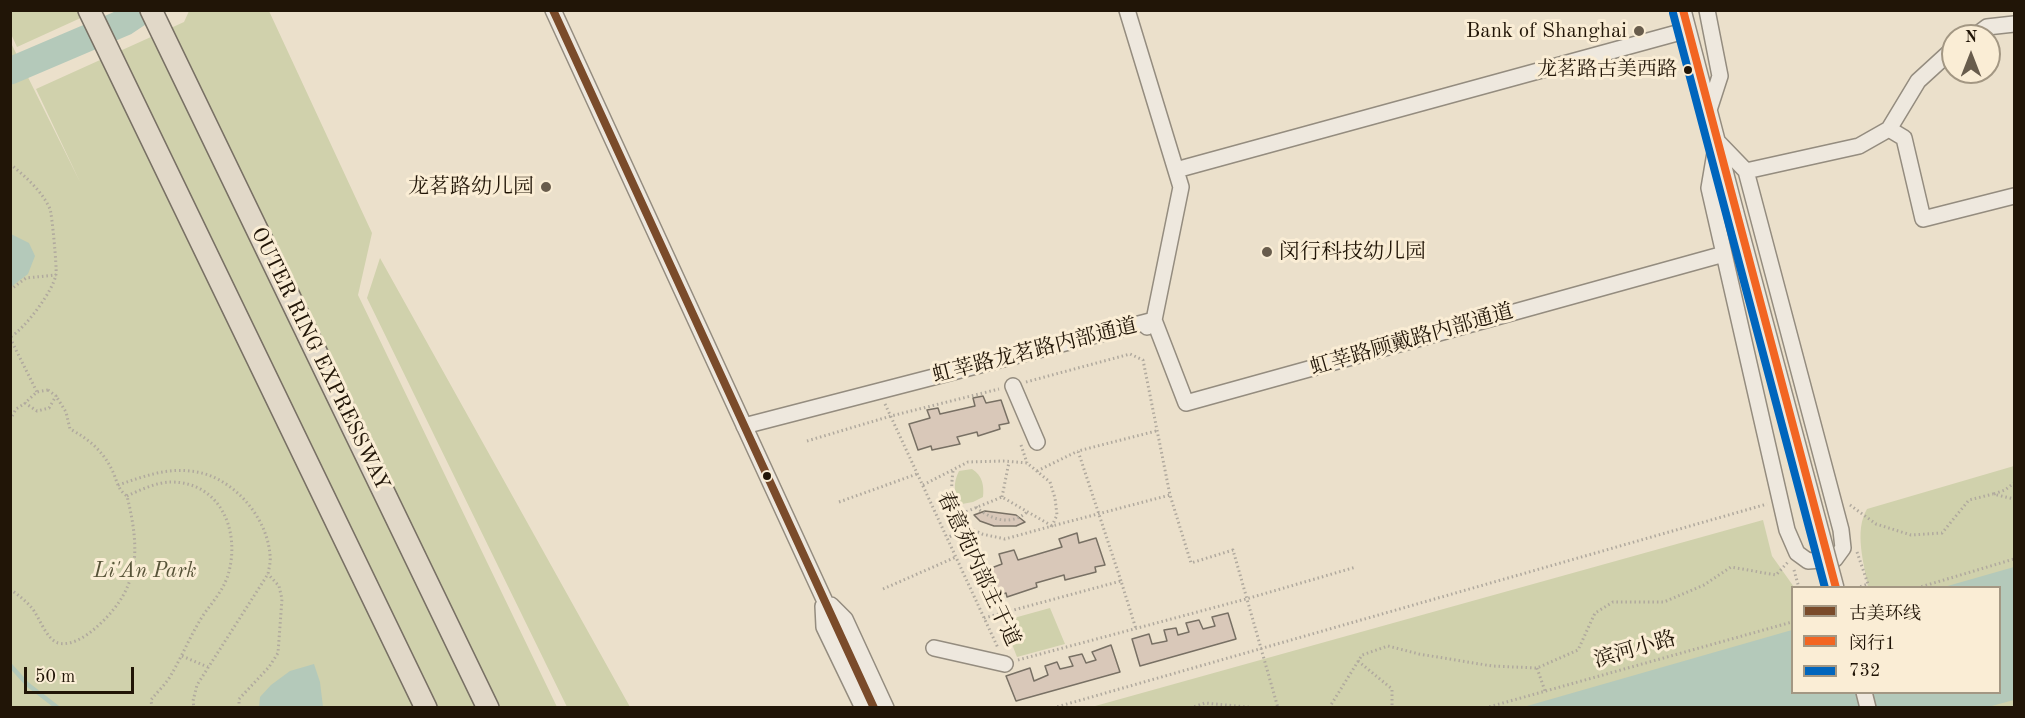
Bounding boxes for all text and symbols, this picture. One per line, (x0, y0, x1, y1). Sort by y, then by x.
place label: Bank of Shanghai (1466, 18, 1627, 44)
marker: Bank of Shanghai (1632, 24, 1646, 38)
north arrow (1941, 24, 2001, 84)
text: N (1965, 30, 1977, 46)
place label: 龙茗路古美西路 (1537, 58, 1677, 82)
marker: 龙茗路古美西路 (1682, 64, 1694, 76)
place label: 龙茗路幼儿园 (408, 174, 534, 200)
marker: 龙茗路幼儿园 (539, 180, 553, 194)
street label: OUTER RING EXPRESSWAY (245, 223, 395, 495)
place label: 闵行科技幼儿园 (1279, 239, 1426, 265)
marker: 闵行科技幼儿园 (1260, 245, 1274, 259)
street label: 虹莘路顾戴路内部通道 (1308, 299, 1516, 381)
street label: 虹莘路龙茗路内部通道 (930, 313, 1140, 389)
unlabelled marker (761, 470, 773, 482)
street label: 春意苑内部主干道 (931, 488, 1025, 650)
park label: Li'An Park (94, 558, 196, 584)
legend (1791, 586, 2001, 694)
text: 古美环线 (1849, 605, 1921, 623)
street label: 滨河小路 (1591, 626, 1679, 674)
text: 闵行1 (1849, 635, 1895, 653)
scale bar (27, 655, 136, 693)
text: 732 (1849, 662, 1880, 680)
text: 50 m (35, 668, 75, 686)

